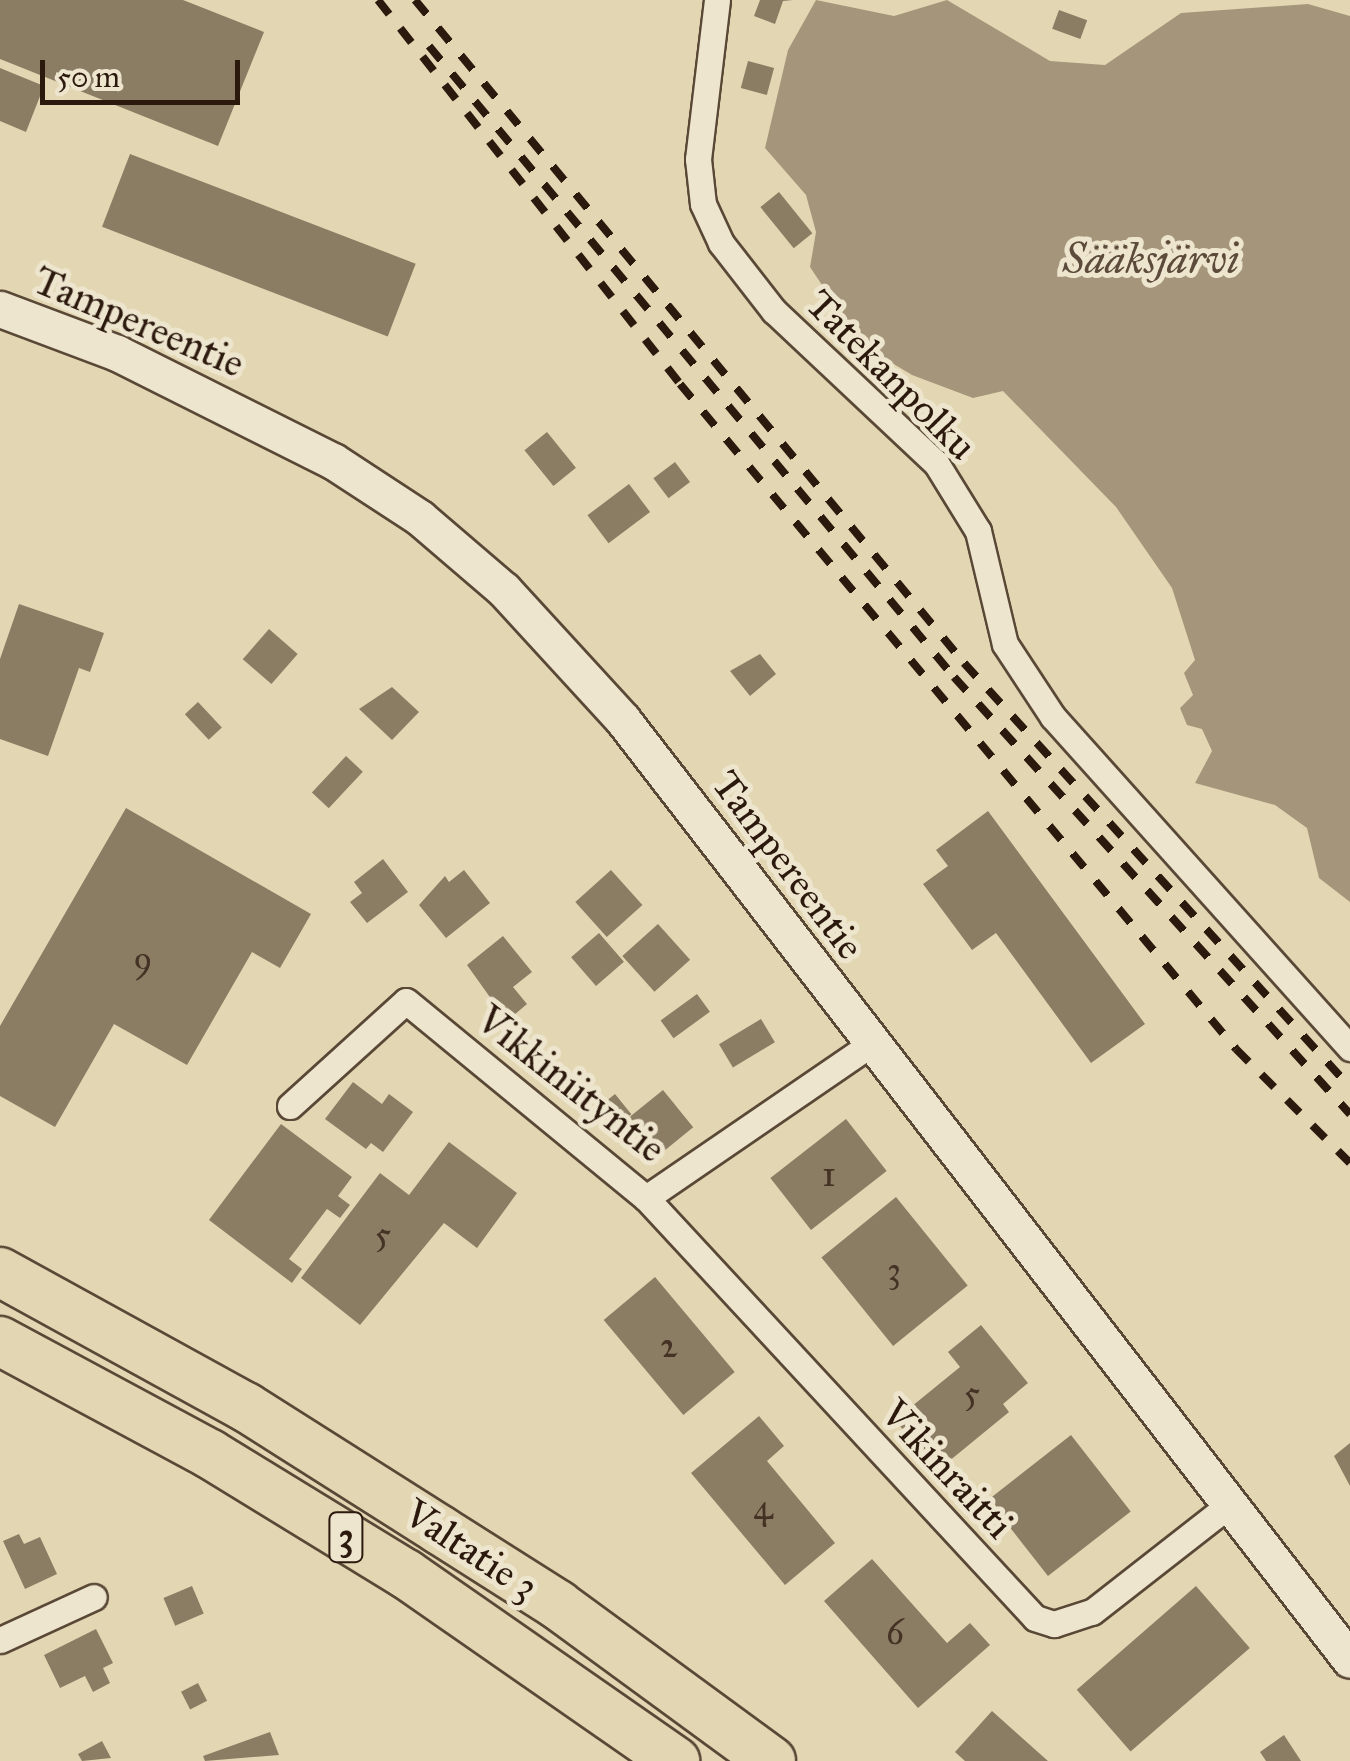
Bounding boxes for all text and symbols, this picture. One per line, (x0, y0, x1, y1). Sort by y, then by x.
scale bar (45, 40, 245, 102)
text: 50 m (57, 59, 120, 95)
water label: Sääksjärvi (1063, 234, 1239, 284)
street label: Tampereentie (27, 256, 251, 388)
street label: Tatekanpolku (796, 280, 986, 470)
street label: Tampereentie (702, 761, 874, 969)
house number: 9 (134, 939, 152, 981)
street label: Vikkiniityntie (467, 995, 675, 1173)
house number: 1 (822, 1154, 836, 1196)
house number: 5 (375, 1214, 391, 1256)
house number: 3 (887, 1250, 901, 1292)
house number: 2 (660, 1325, 678, 1367)
house number: 5 (964, 1373, 980, 1415)
street label: Vikinraitti (871, 1390, 1023, 1548)
house number: 4 (753, 1487, 773, 1529)
street label: Valtatie 3 (395, 1489, 547, 1611)
road number: 3 (326, 1504, 366, 1570)
house number: 6 (886, 1612, 904, 1654)

